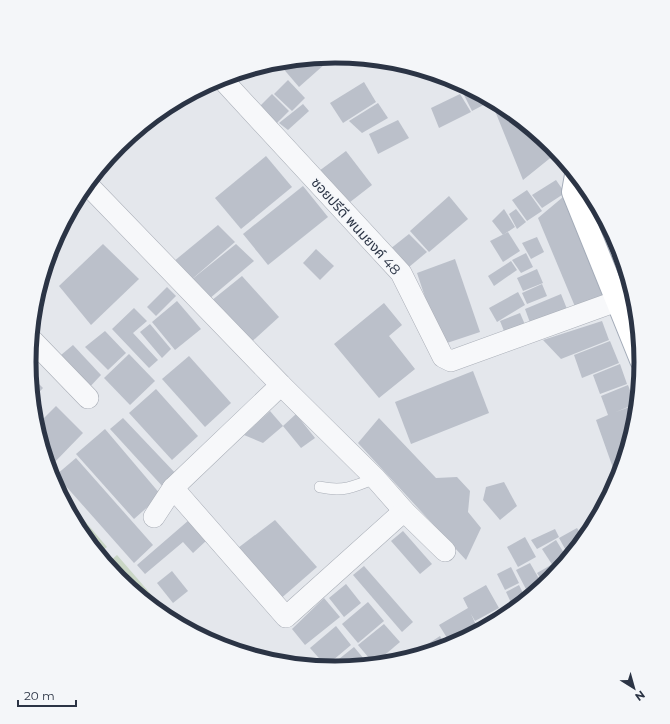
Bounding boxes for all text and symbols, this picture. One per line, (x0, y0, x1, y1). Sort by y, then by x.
street label: ซอยปรีดี พนมยงค์ 48 (307, 174, 405, 279)
north arrow (614, 668, 654, 708)
scale bar (18, 682, 76, 708)
text: 20 m (24, 688, 55, 703)
text: N (632, 688, 648, 704)

